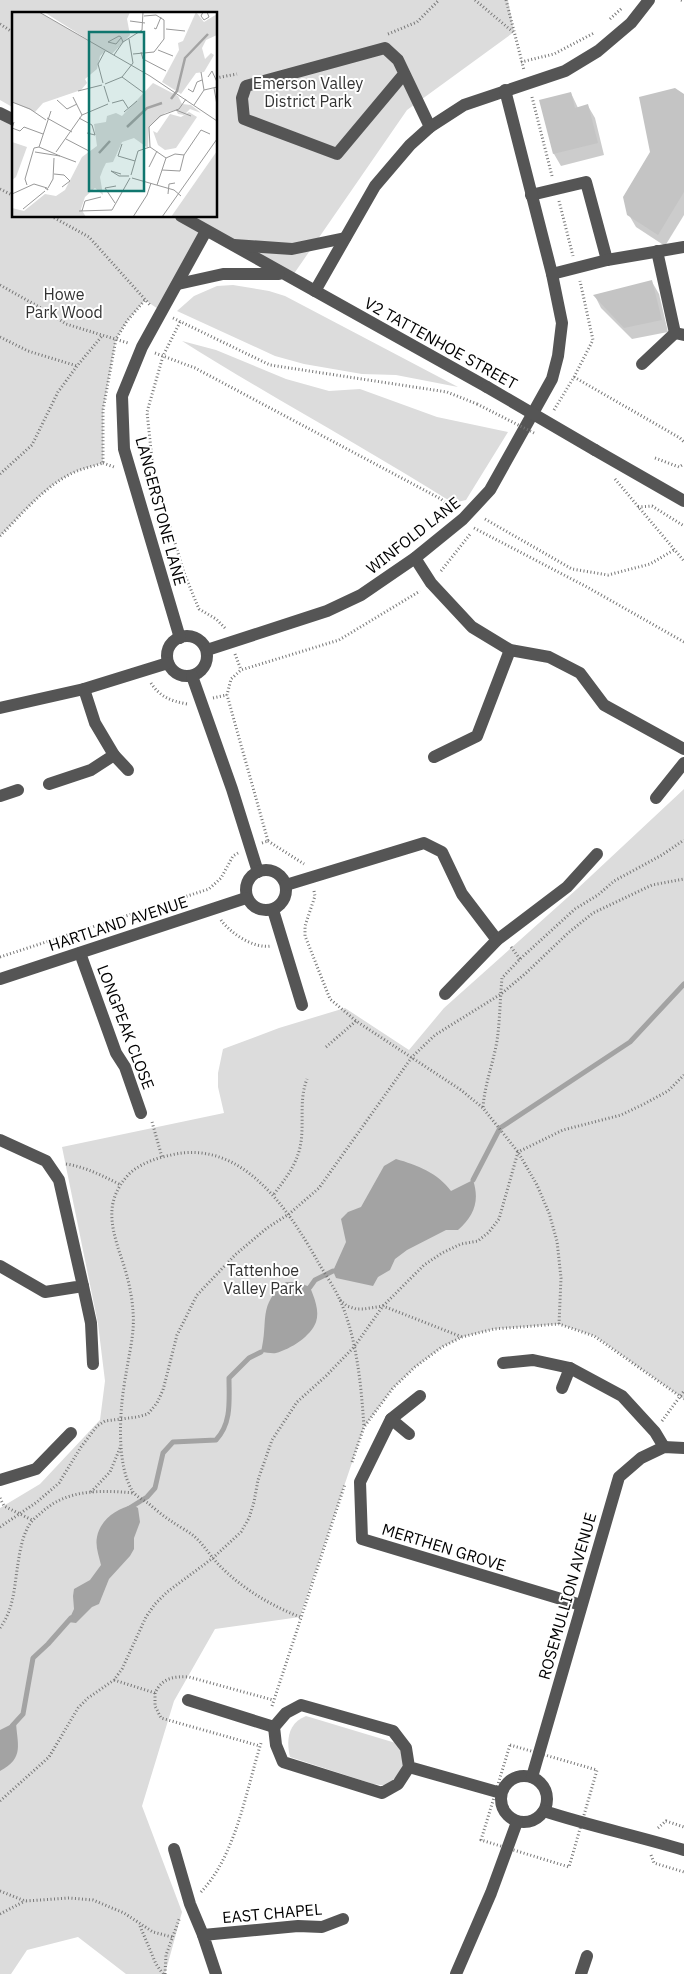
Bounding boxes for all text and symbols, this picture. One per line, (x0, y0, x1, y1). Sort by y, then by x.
inset map (12, 12, 218, 218)
park label: Emerson Valley District Park (253, 73, 363, 111)
park label: Howe Park Wood (25, 284, 103, 322)
street label: V2 TATTENHOE STREET (361, 293, 521, 393)
street label: LANGERSTONE LANE (131, 434, 191, 588)
street label: WINFOLD LANE (362, 492, 464, 578)
street label: HARTLAND AVENUE (46, 891, 190, 955)
street label: LONGPEAK CLOSE (93, 962, 159, 1092)
park label: Tattenhoe Valley Park (223, 1260, 303, 1298)
street label: ROSEMULLION AVENUE (534, 1510, 600, 1682)
street label: MERTHEN GROVE (380, 1519, 508, 1575)
street label: EAST CHAPEL (221, 1899, 323, 1927)

